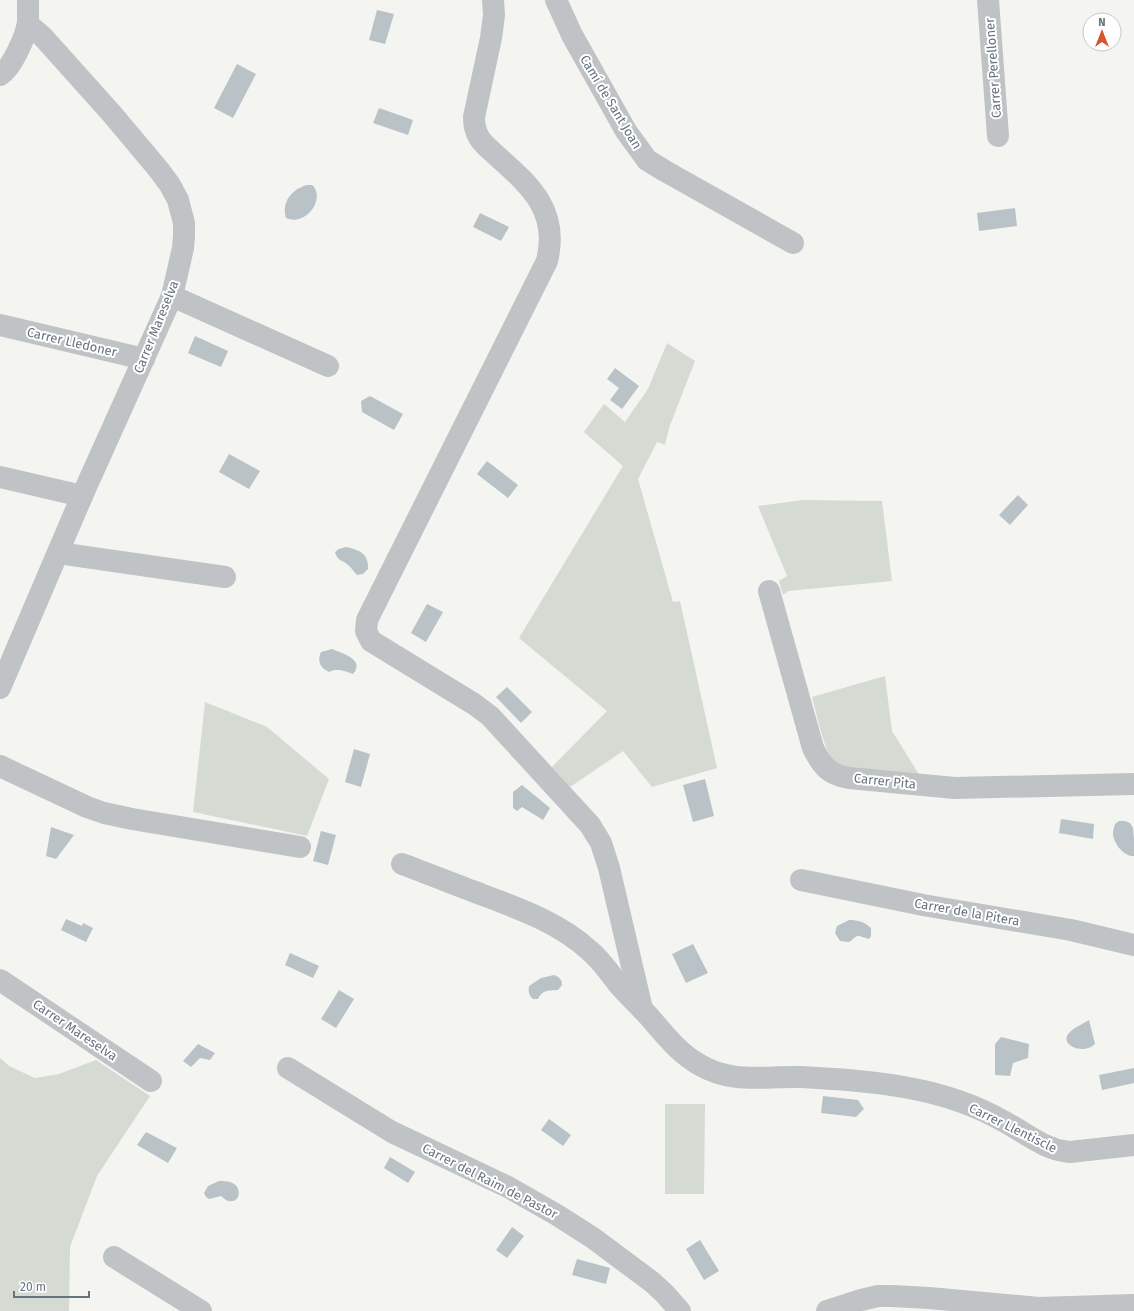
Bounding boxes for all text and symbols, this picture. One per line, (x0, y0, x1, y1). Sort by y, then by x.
north arrow (1082, 12, 1122, 52)
text: N (1098, 16, 1106, 29)
street label: Carrer Perelloner (982, 17, 1004, 119)
street label: Camí de Sant Joan (577, 52, 645, 152)
street label: Carrer Mareselva (131, 279, 181, 375)
street label: Carrer Lledoner (26, 324, 118, 360)
street label: Carrer Pita (853, 770, 917, 792)
street label: Carrer de la Pitera (913, 895, 1021, 929)
street label: Carrer Mareselva (30, 996, 120, 1064)
street label: Carrer Llentiscle (967, 1100, 1059, 1156)
street label: Carrer del Raim de Pastor (420, 1140, 560, 1222)
scale bar (14, 1273, 89, 1299)
text: 20 m (20, 1280, 46, 1294)

